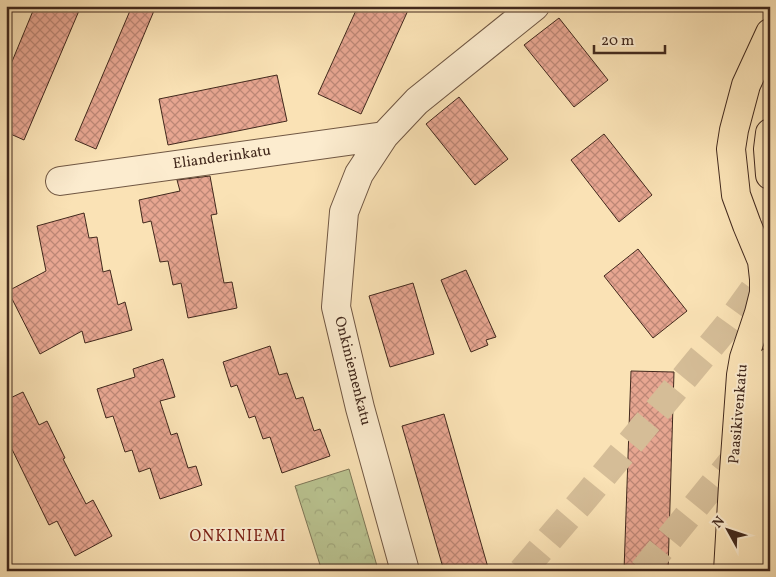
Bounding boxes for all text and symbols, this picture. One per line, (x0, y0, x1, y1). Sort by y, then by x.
scale bar (594, 22, 665, 54)
text: 20 m (601, 31, 634, 52)
street label: Elianderinkatu (172, 141, 272, 175)
street label: Onkiniemenkatu (328, 314, 376, 428)
street label: Paasikivenkatu (724, 363, 754, 465)
north arrow (704, 504, 754, 554)
text: N (709, 513, 730, 533)
district label: ONKINIEMI (190, 526, 286, 548)

